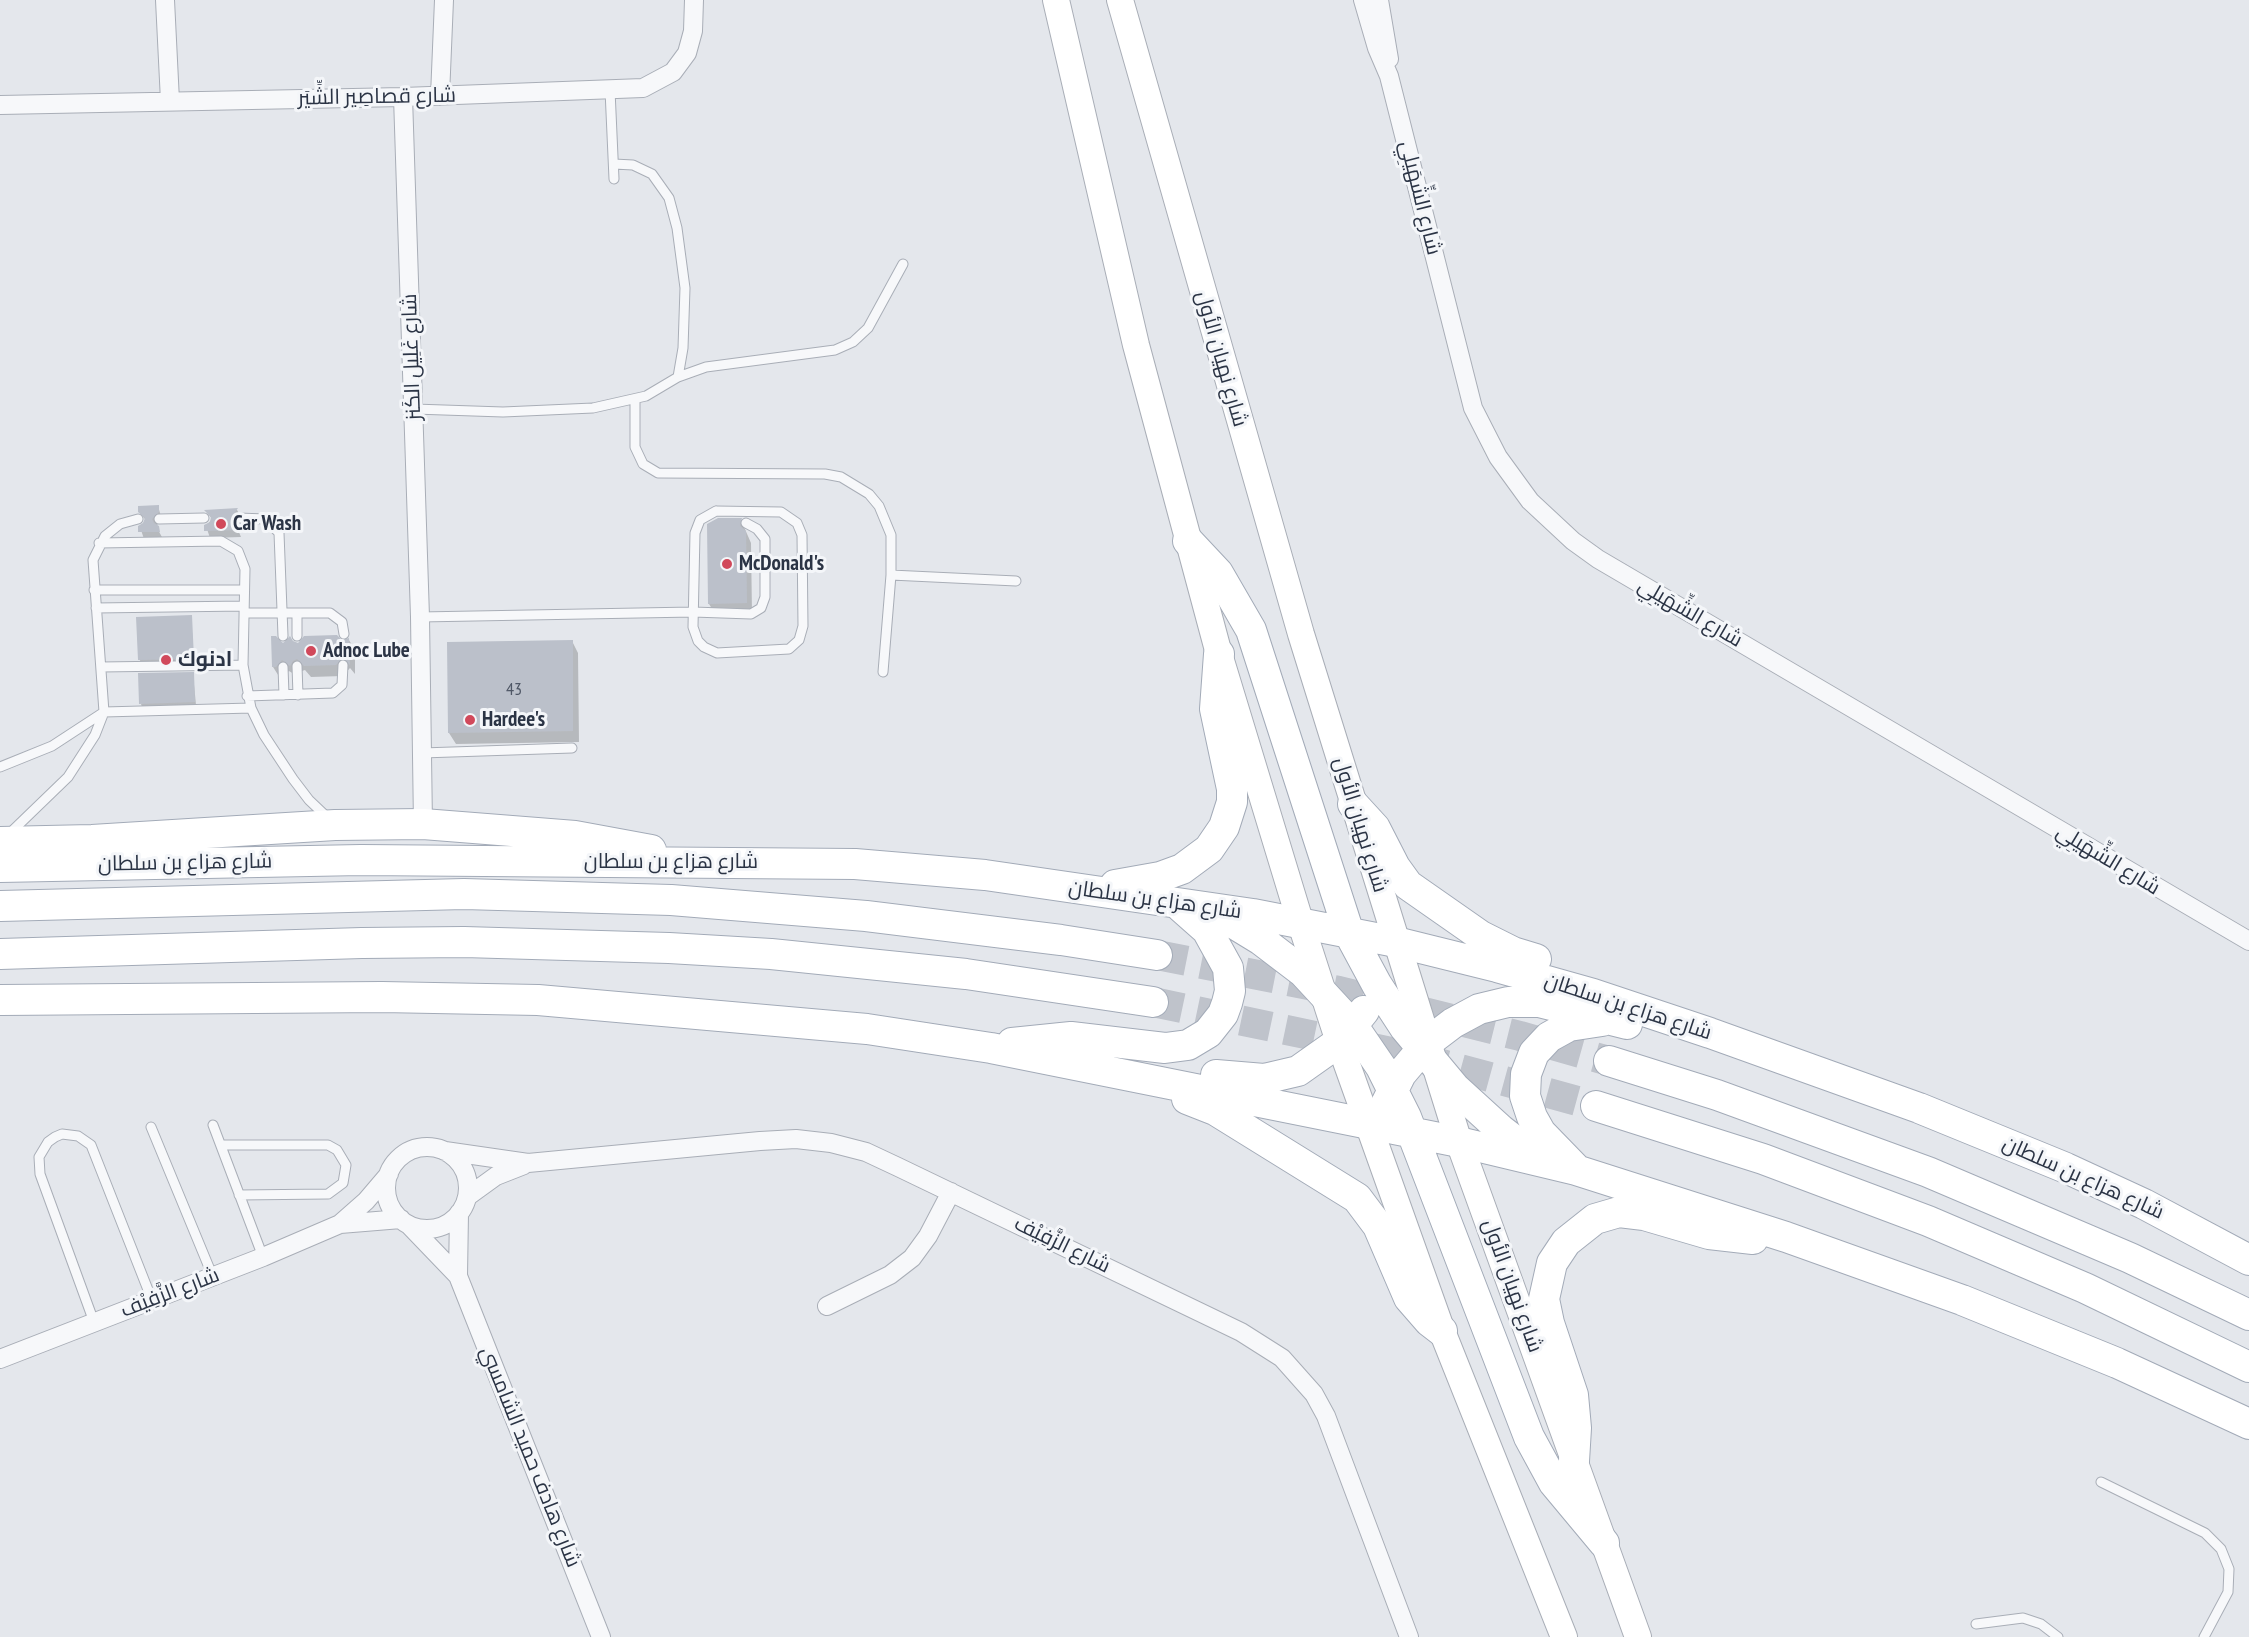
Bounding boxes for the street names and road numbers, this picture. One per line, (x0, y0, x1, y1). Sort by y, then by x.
street label: شارع قصاصِير الشِّيَر (298, 83, 456, 111)
street label: شارع الشِّهَيلِي (1394, 138, 1446, 258)
street label: شارع نهيان الأول (1190, 288, 1252, 430)
street label: شارع غَلِيل الكَنز (397, 293, 427, 421)
street label: شارع الشِّهَيلِي (1633, 573, 1747, 653)
street label: شارع نهيان الأول (1327, 754, 1393, 896)
street label: شارع الشِّهَيلِي (2051, 819, 2165, 901)
street label: شارع هزاع بن سلطان (98, 849, 272, 877)
street label: شارع هزاع بن سلطان (584, 849, 758, 875)
street label: شارع هزاع بن سلطان (1067, 875, 1243, 925)
street label: شارع هزاع بن سلطان (1541, 968, 1715, 1046)
street label: شارع هزاع بن سلطان (1998, 1131, 2168, 1225)
street label: شارع الزَّفِيْف (1010, 1211, 1114, 1279)
street label: شارع نهيان الأول (1476, 1216, 1548, 1356)
street label: شارع الزَّفِيْف (117, 1263, 223, 1323)
street label: شارع هادف حميد الشامسي (474, 1343, 586, 1571)

